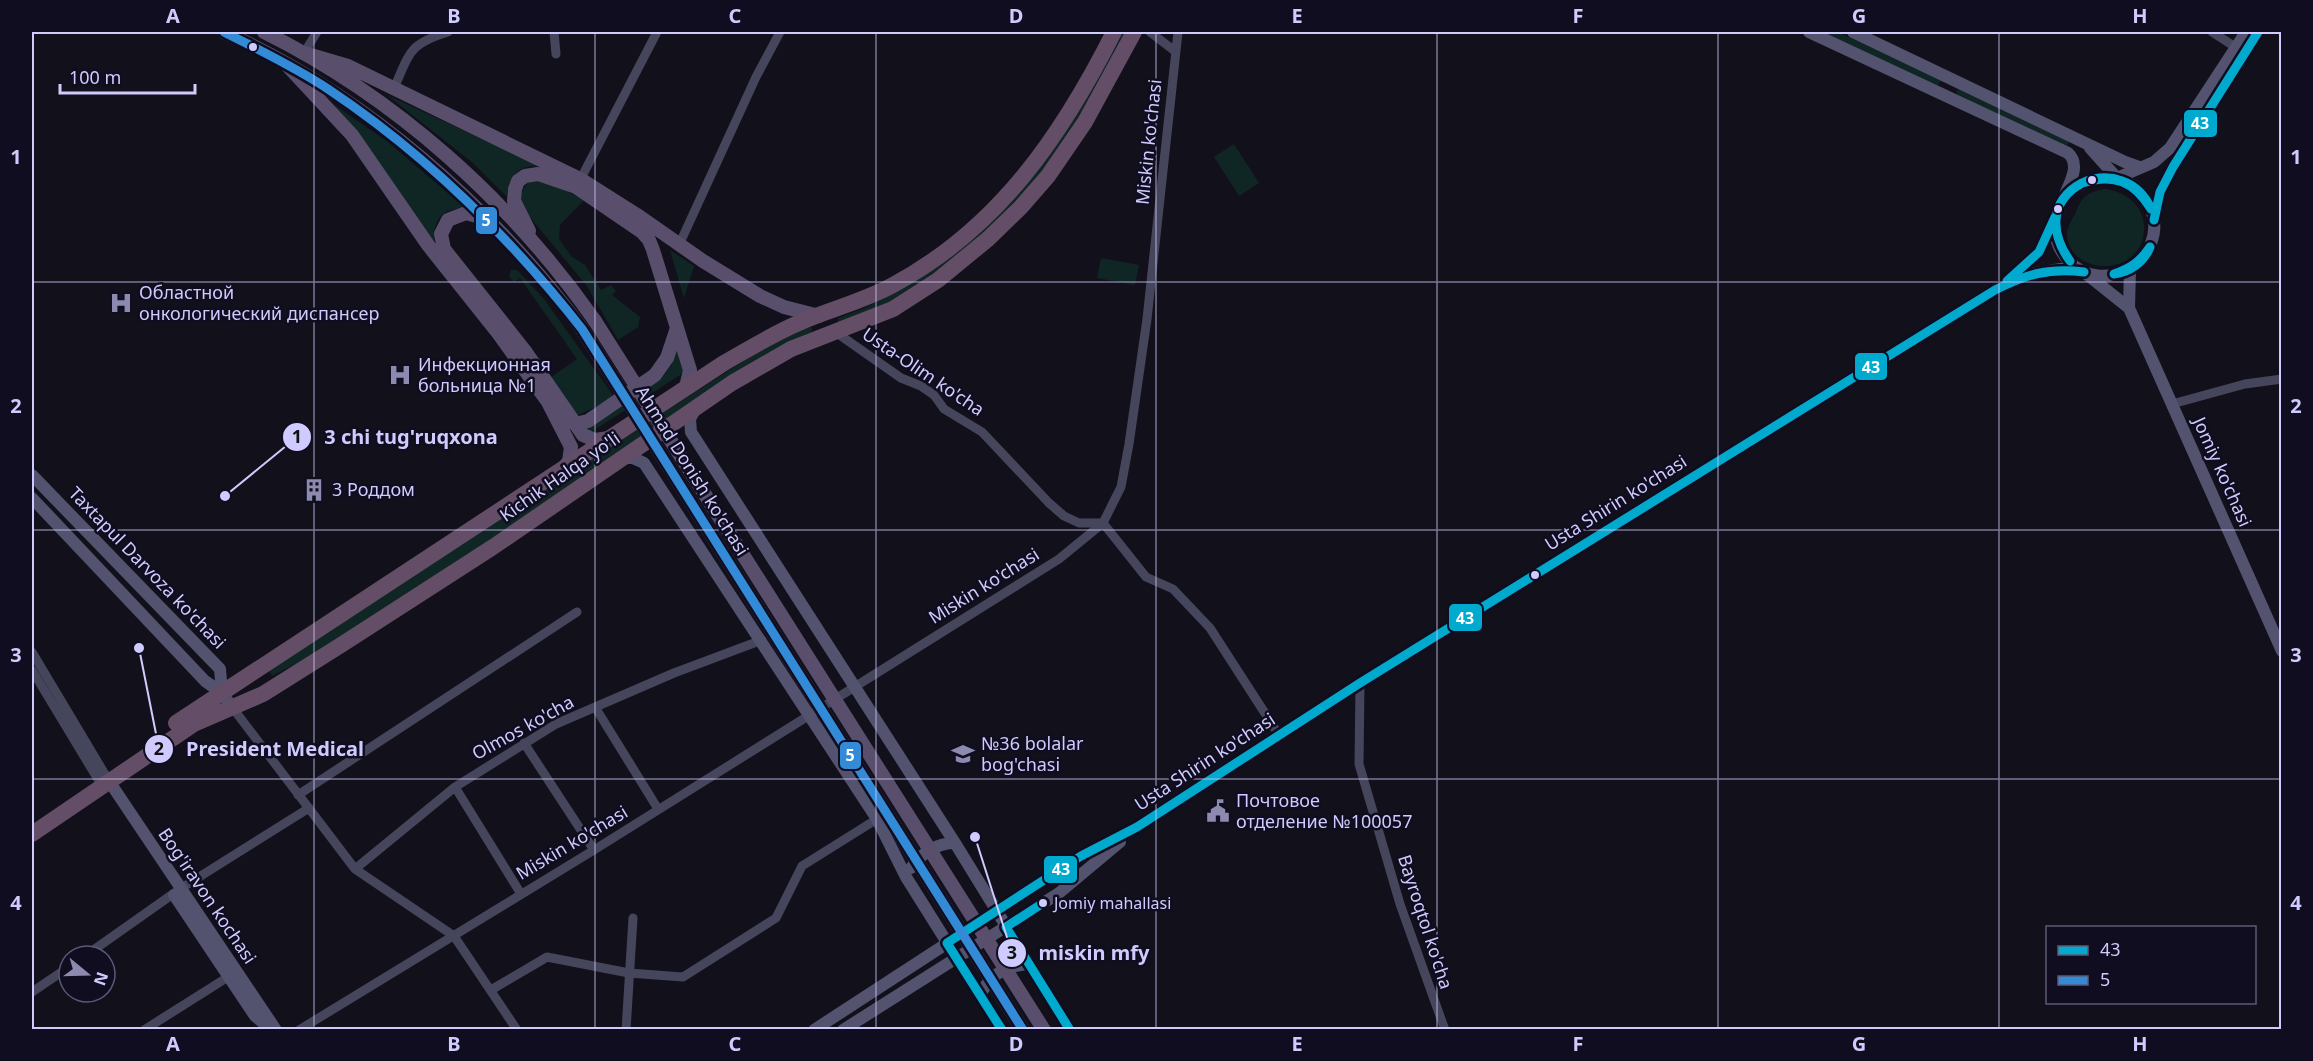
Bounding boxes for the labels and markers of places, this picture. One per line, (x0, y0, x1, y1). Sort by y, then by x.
unlabelled marker (247, 41, 259, 53)
unlabelled marker (2086, 174, 2098, 186)
unlabelled marker (2052, 203, 2064, 215)
place label: Областной онкологический диспансер (139, 280, 379, 325)
hospital icon: Областной онкологический диспансер (108, 290, 134, 316)
place label: Инфекционная больница №1 (418, 352, 551, 397)
hospital icon: Инфекционная больница №1 (387, 362, 413, 388)
callout: 3 chi tug'ruqxona (282, 418, 509, 456)
building icon: 3 Роддом (301, 477, 327, 503)
place label: 3 Роддом (332, 477, 415, 501)
unlabelled marker (1529, 569, 1541, 581)
callout: President Medical (144, 730, 376, 768)
place label: №36 bolalar bog'chasi (981, 731, 1084, 776)
school or university icon: №36 bolalar bog'chasi (950, 741, 976, 767)
place label: Почтовое отделение №100057 (1236, 788, 1412, 833)
public building icon: Почтовое отделение №100057 (1205, 798, 1231, 824)
place label: Jomiy mahallasi (1052, 892, 1171, 914)
marker: Jomiy mahallasi (1037, 897, 1049, 909)
callout: miskin mfy (997, 934, 1161, 972)

